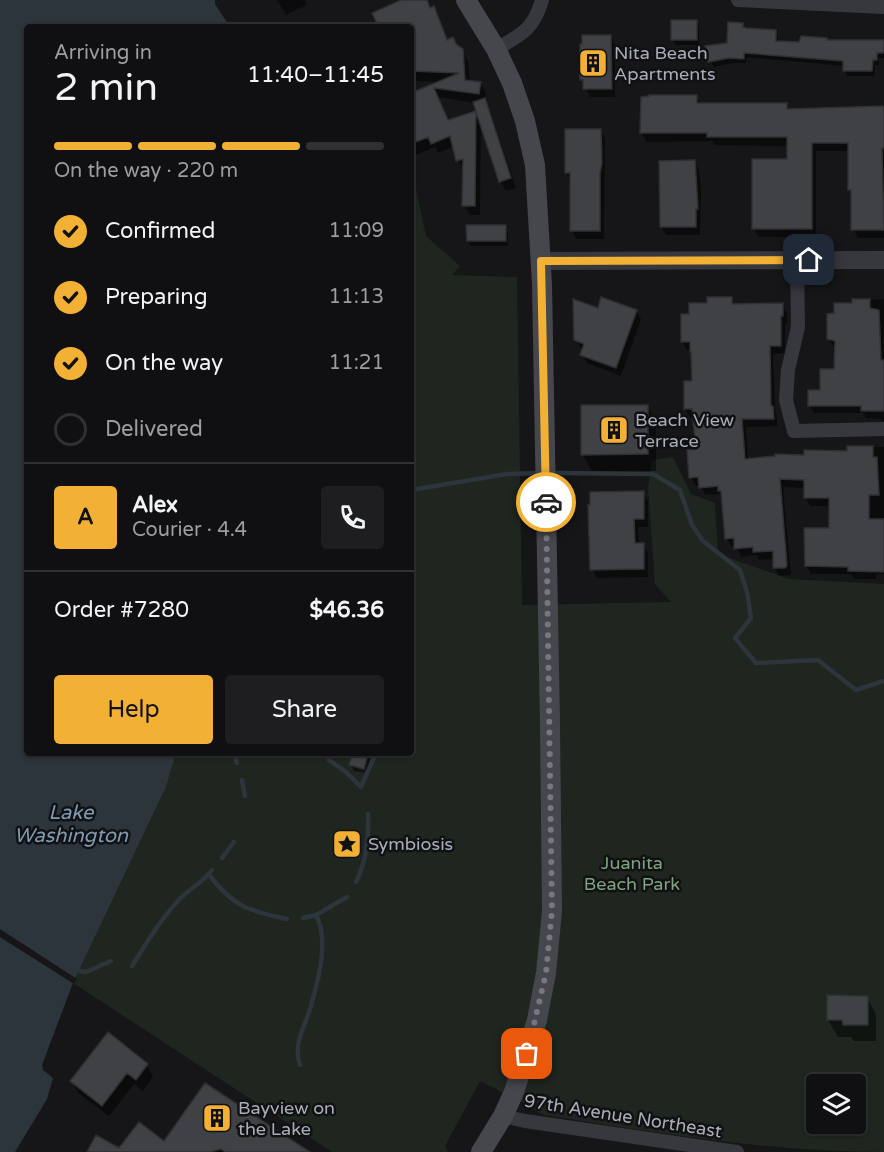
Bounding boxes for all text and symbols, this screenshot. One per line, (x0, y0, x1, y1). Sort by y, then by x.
text: Arriving in (54, 41, 152, 65)
place label: Nita Beach Apartments (614, 42, 716, 85)
building icon: Nita Beach Apartments (577, 47, 609, 79)
text: 11:40–11:45 (247, 62, 384, 88)
text: 2 min (54, 64, 158, 111)
text: On the way · 220 m (54, 159, 238, 183)
icon: check (54, 215, 87, 248)
text: Confirmed (105, 218, 215, 244)
text: 11:09 (329, 219, 384, 243)
pin (783, 234, 834, 285)
icon: home (792, 243, 825, 276)
icon: check (54, 281, 87, 314)
text: Preparing (105, 284, 208, 310)
text: 11:13 (329, 285, 384, 309)
icon: check (54, 347, 87, 380)
text: On the way (105, 350, 223, 376)
text: 11:21 (329, 351, 384, 375)
place label: Beach View Terrace (635, 409, 734, 452)
building icon: Beach View Terrace (598, 414, 630, 446)
text: Delivered (105, 416, 203, 442)
courier (516, 472, 576, 532)
button: phone (321, 486, 384, 549)
icon: car (530, 486, 563, 519)
text: Alex (132, 492, 178, 518)
text: A (77, 504, 94, 530)
text: Courier · 4.4 (132, 518, 247, 542)
text: Order #7280 (54, 597, 189, 623)
text: $46.36 (309, 597, 384, 623)
button: Help (54, 675, 213, 744)
button: Share (225, 675, 384, 744)
water label: Lake Washington (14, 801, 129, 848)
place icon: Symbiosis (331, 828, 363, 860)
place label: Symbiosis (368, 833, 453, 855)
park label: Juanita Beach Park (584, 852, 680, 895)
pin (501, 1028, 552, 1079)
icon: bag (510, 1037, 543, 1070)
map controls (806, 1074, 866, 1134)
button: layers (806, 1074, 866, 1134)
street label: 97th Avenue Northeast (523, 1090, 724, 1143)
place label: Bayview on the Lake (238, 1097, 335, 1140)
building icon: Bayview on the Lake (201, 1102, 233, 1134)

